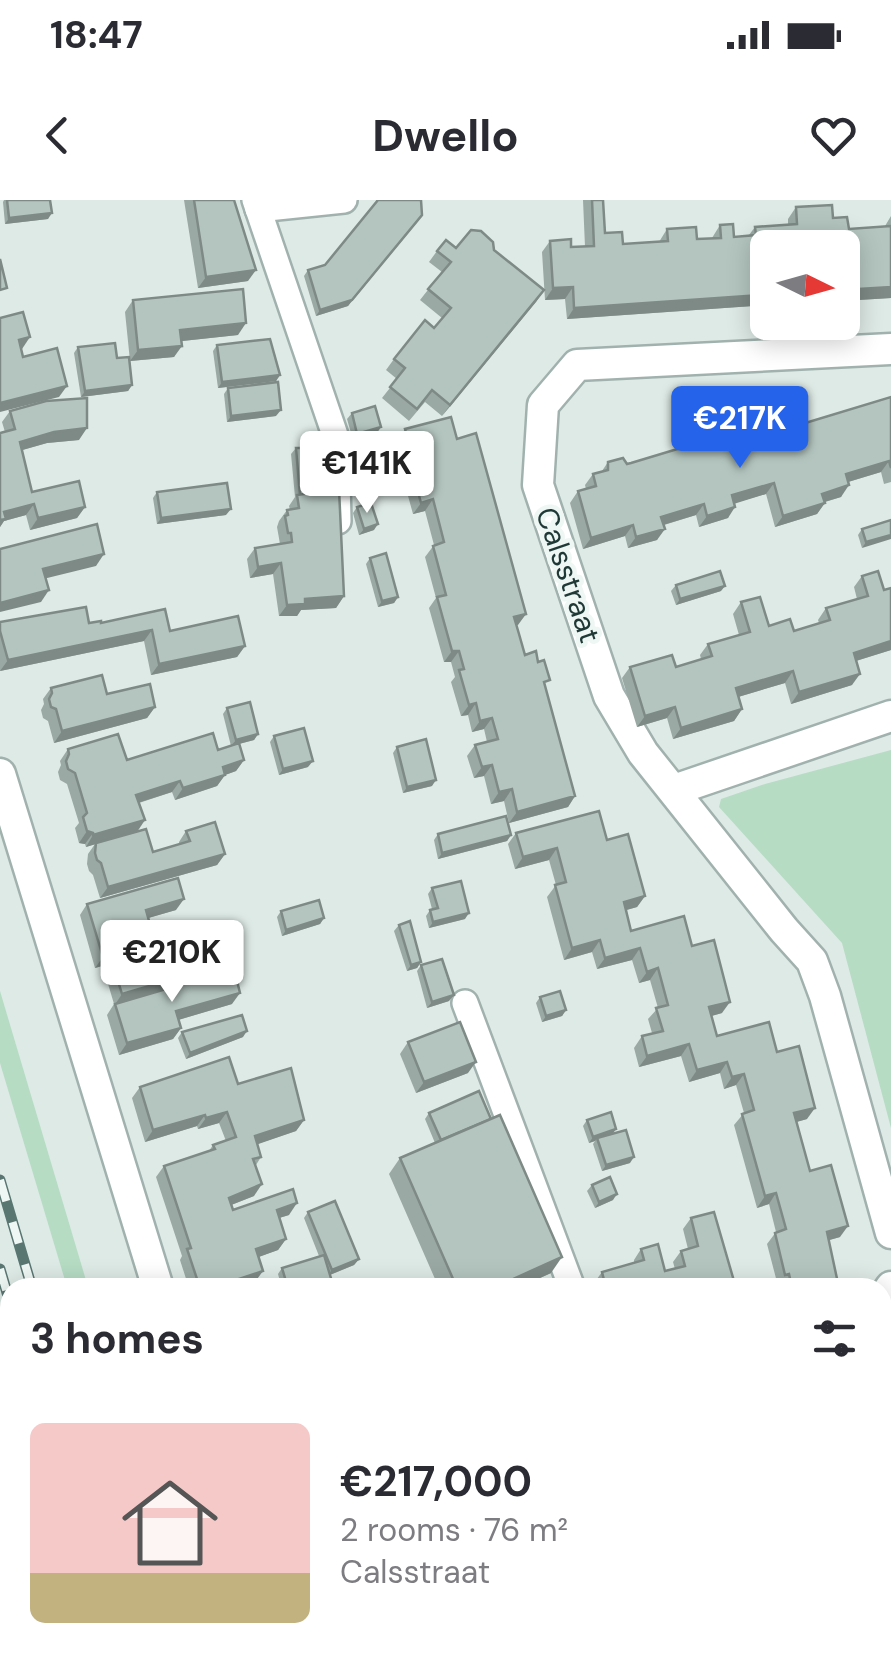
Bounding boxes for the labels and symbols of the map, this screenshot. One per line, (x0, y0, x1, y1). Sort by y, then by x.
north arrow (750, 230, 860, 340)
pin: €217K (670, 386, 810, 471)
pin: €141K (297, 431, 437, 516)
street label: Calsstraat (527, 502, 610, 648)
pin: €210K (102, 920, 242, 1005)

